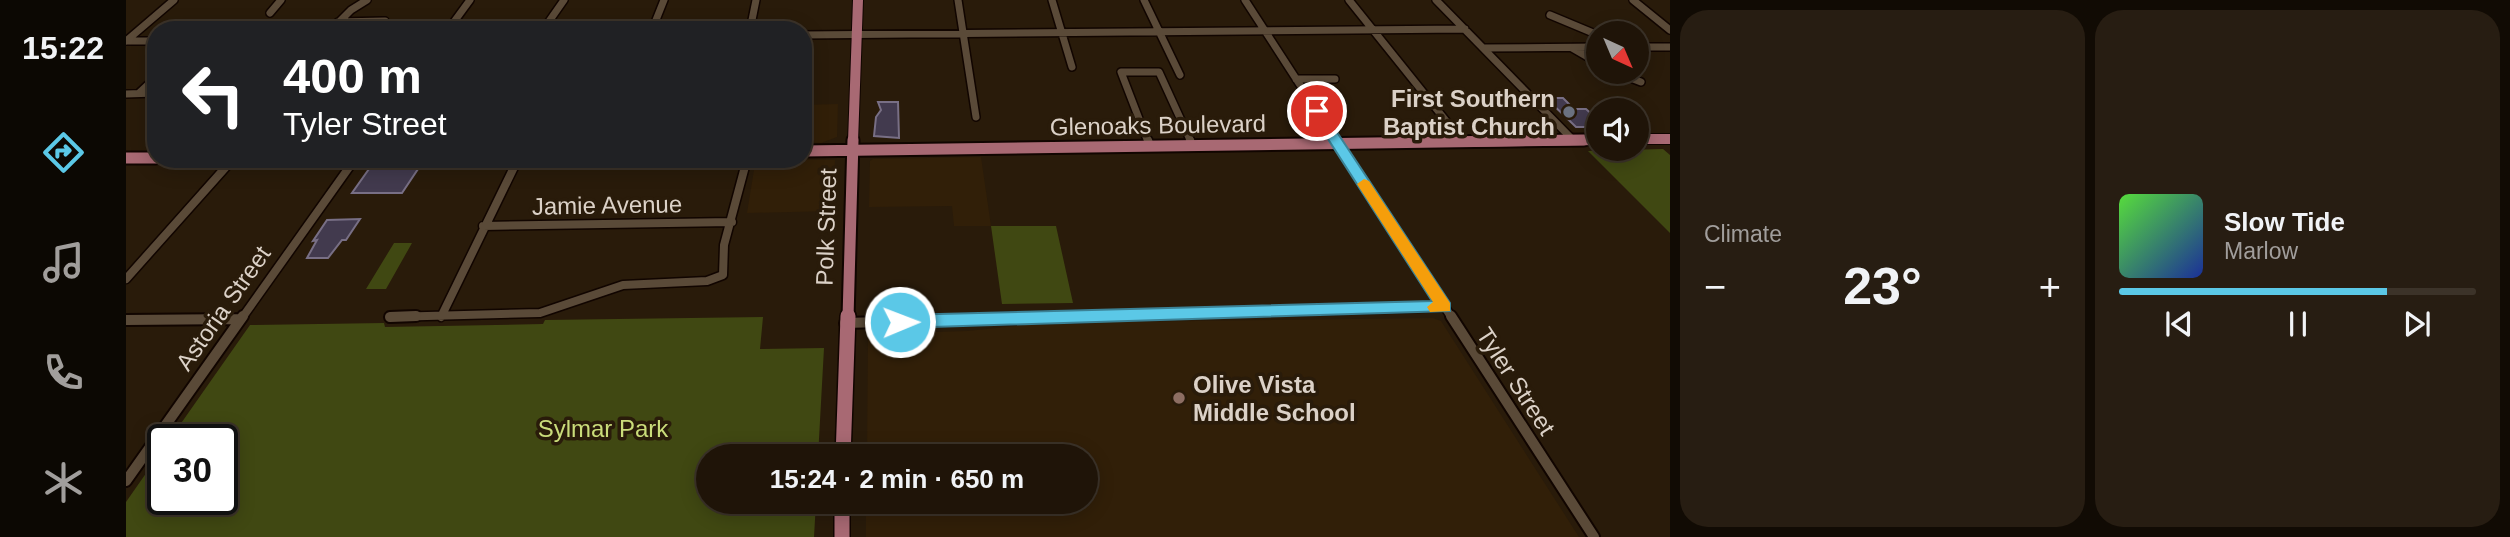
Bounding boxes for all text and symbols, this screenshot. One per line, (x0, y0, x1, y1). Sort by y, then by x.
north arrow (1586, 21, 1648, 84)
map controls (1586, 21, 1649, 161)
text: 15:22 (22, 30, 104, 66)
icon: left (168, 49, 259, 140)
text: 400 m (283, 49, 422, 103)
pin (1287, 81, 1347, 141)
place label: First Southern Baptist Church (1383, 85, 1555, 140)
icon: arrive (1298, 92, 1336, 130)
button: sound (1586, 98, 1649, 161)
marker: First Southern Baptist Church (1561, 104, 1577, 120)
text: Tyler Street (283, 106, 447, 142)
street label: Glenoaks Boulevard (1050, 110, 1266, 140)
icon: directions (39, 128, 88, 177)
street label: Polk Street (810, 168, 842, 286)
street label: Jamie Avenue (532, 190, 682, 220)
text: Slow Tide (2224, 207, 2345, 237)
text: Climate (1704, 221, 1782, 247)
icon: music (39, 238, 88, 287)
text: Marlow (2224, 238, 2298, 264)
street label: Astoria Street (170, 240, 276, 375)
text: 23° (1843, 257, 1922, 315)
text: − (1704, 266, 1726, 308)
text: + (2039, 266, 2061, 308)
position arrow (863, 285, 937, 359)
icon: previous (2160, 305, 2198, 343)
icon: pause (2279, 305, 2317, 343)
icon: next (2398, 305, 2436, 343)
street label: Tyler Street (1471, 322, 1561, 440)
icon: phone (39, 348, 88, 397)
place label: Olive Vista Middle School (1193, 371, 1356, 426)
marker: Olive Vista Middle School (1171, 390, 1187, 406)
park label: Sylmar Park (538, 415, 669, 442)
speed limit sign: 30 (147, 424, 238, 515)
icon: climate (39, 458, 88, 507)
text: 15:24 · 2 min · 650 m (770, 464, 1024, 494)

